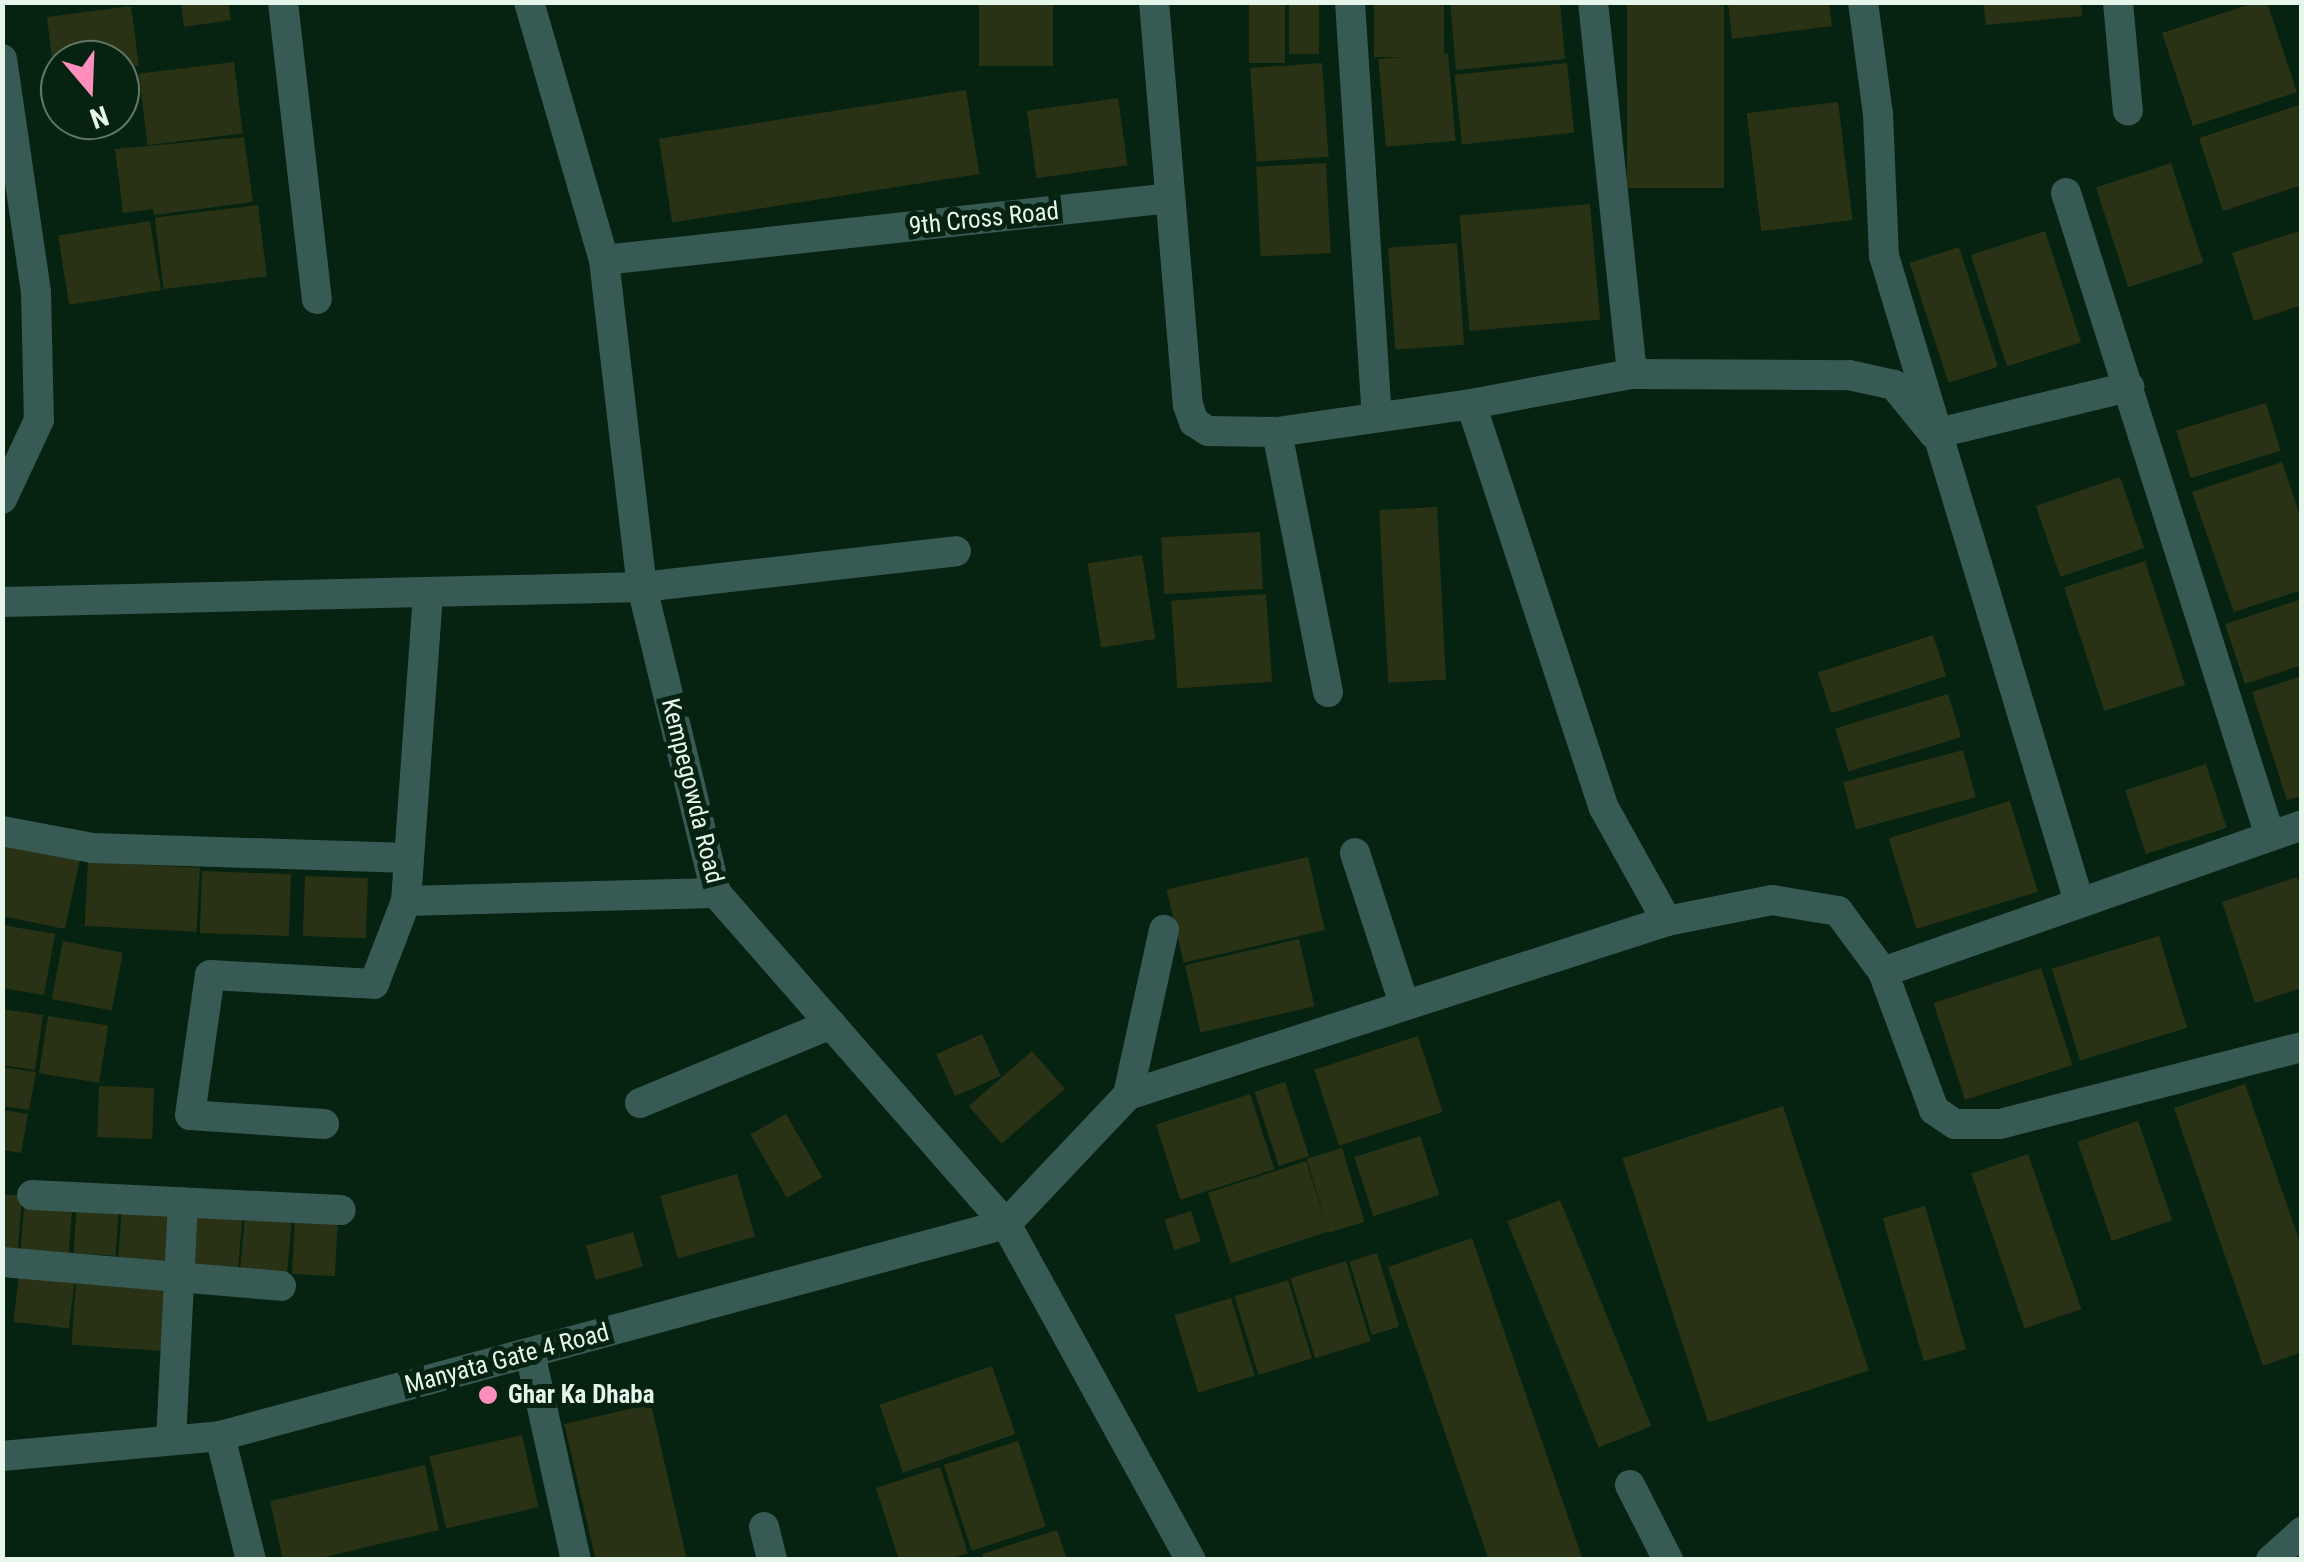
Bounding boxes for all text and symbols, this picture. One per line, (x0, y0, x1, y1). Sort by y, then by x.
north arrow (40, 40, 140, 140)
text: N (86, 99, 113, 135)
street label: 9th Cross Road (908, 196, 1060, 242)
street label: Kempegowda Road (655, 696, 729, 886)
street label: Manyata Gate 4 Road (402, 1317, 612, 1401)
place label: Ghar Ka Dhaba (508, 1380, 654, 1410)
marker: Ghar Ka Dhaba (477, 1384, 499, 1406)

